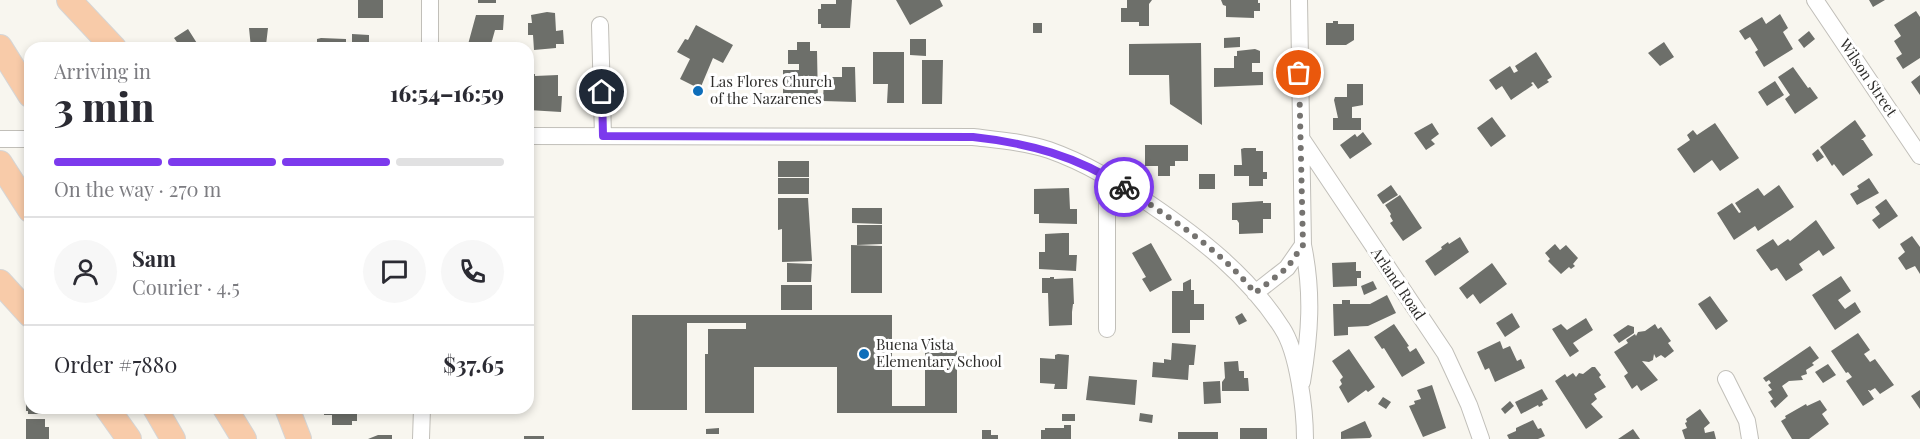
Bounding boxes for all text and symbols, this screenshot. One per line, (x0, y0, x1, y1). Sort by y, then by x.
street label: Wilson Street (1835, 34, 1903, 121)
pin (1273, 47, 1324, 98)
icon: bag (1282, 56, 1315, 89)
text: Arriving in (54, 57, 151, 84)
pin (576, 66, 627, 117)
place label: Las Flores Church of the Nazarenes (710, 71, 832, 108)
icon: home (585, 75, 618, 108)
text: 16:54–16:59 (390, 78, 504, 108)
text: 3 min (54, 80, 154, 132)
marker: Las Flores Church of the Nazarenes (691, 84, 705, 98)
courier (1094, 157, 1154, 217)
icon: bike (1108, 171, 1141, 204)
text: On the way · 270 m (54, 175, 221, 202)
button: person (54, 240, 117, 303)
button: chat (363, 240, 426, 303)
button: phone (441, 240, 504, 303)
text: Sam (132, 243, 176, 273)
street label: Arland Road (1367, 243, 1431, 324)
text: Courier · 4.5 (132, 273, 240, 300)
place label: Buena Vista Elementary School (876, 334, 1002, 371)
marker: Buena Vista Elementary School (857, 347, 871, 361)
text: Order #7880 (54, 349, 177, 379)
text: $37.65 (443, 349, 504, 379)

